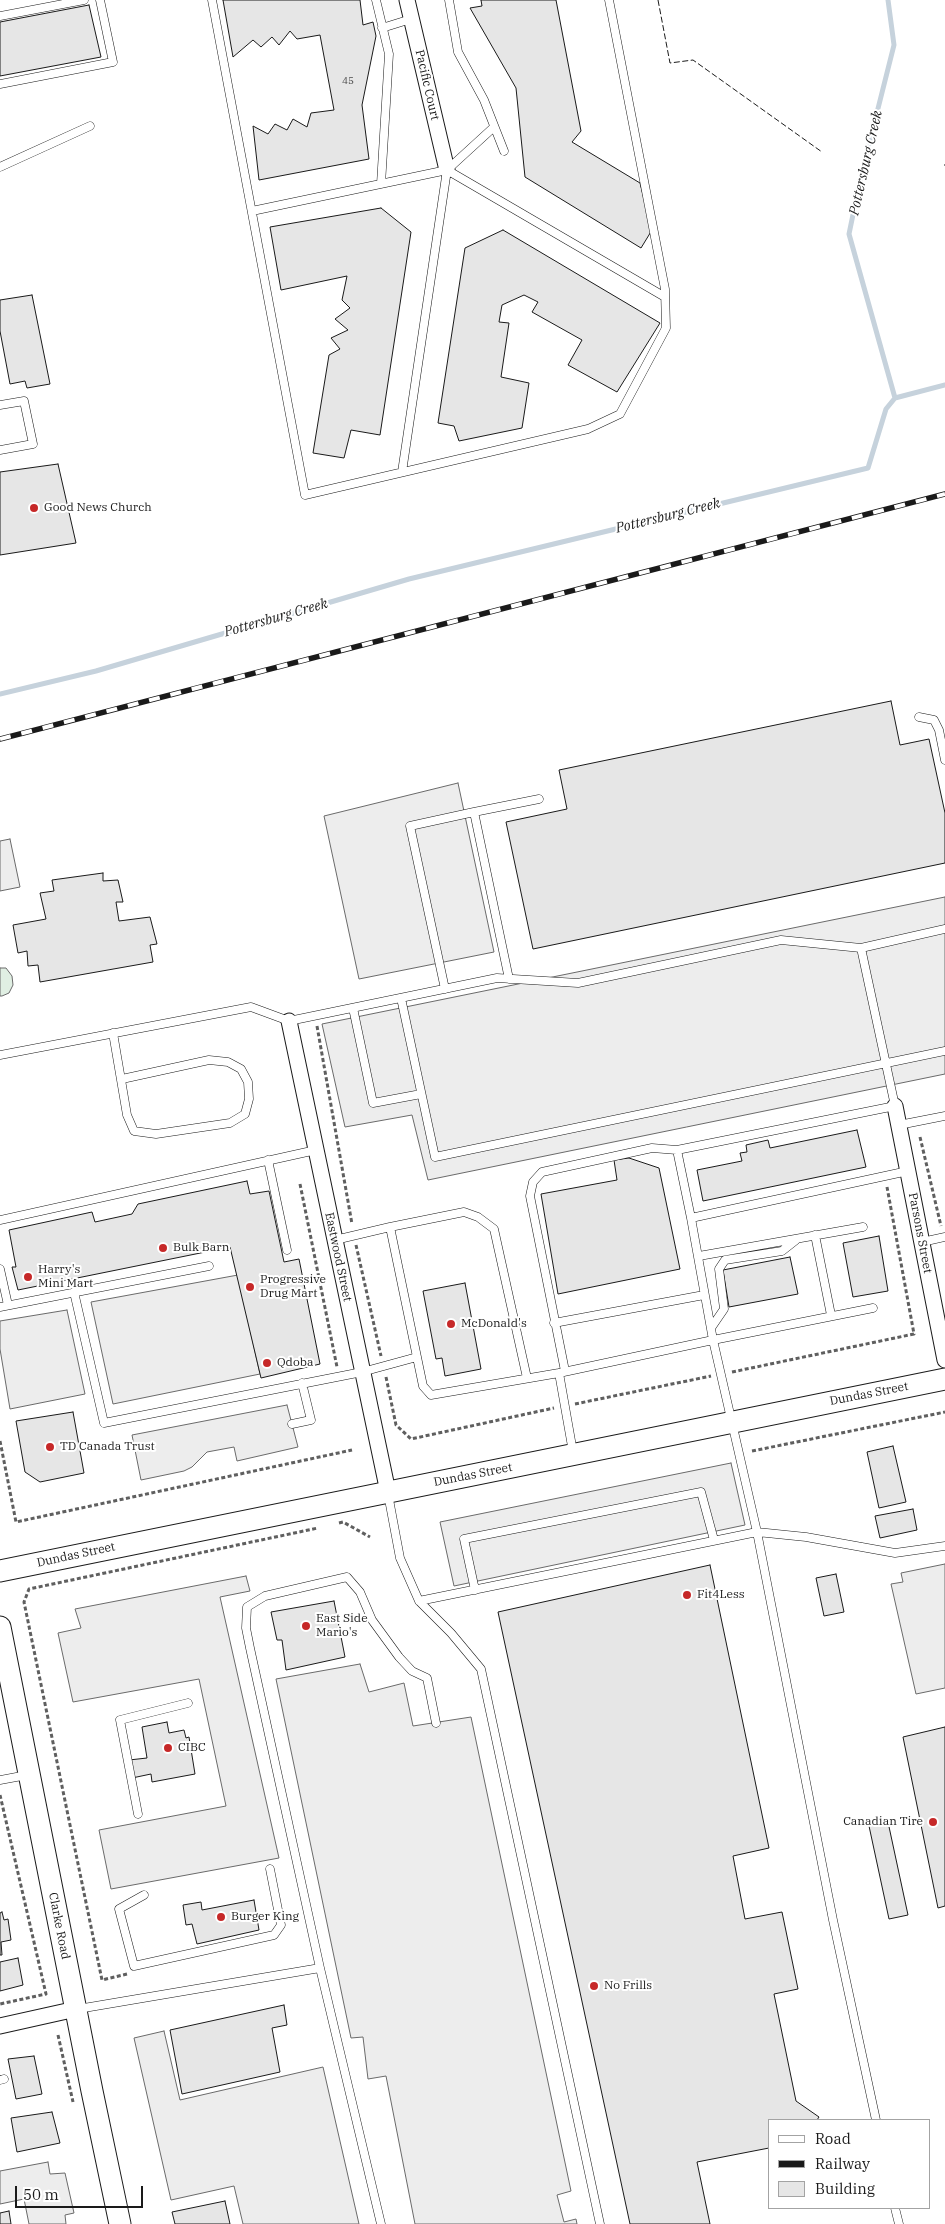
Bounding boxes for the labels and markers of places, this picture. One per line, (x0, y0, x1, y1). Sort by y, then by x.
place label: Good News Church (44, 501, 152, 515)
marker: Good News Church (28, 502, 40, 514)
place label: Bulk Barn (173, 1241, 229, 1255)
marker: Bulk Barn (157, 1242, 169, 1254)
place label: Harry's Mini Mart (38, 1263, 93, 1291)
marker: Harry's Mini Mart (22, 1271, 34, 1283)
place label: Progressive Drug Mart (260, 1273, 326, 1301)
marker: Progressive Drug Mart (244, 1281, 256, 1293)
place label: McDonald's (461, 1317, 527, 1331)
marker: McDonald's (445, 1318, 457, 1330)
place label: Qdoba (277, 1356, 314, 1370)
marker: Qdoba (261, 1357, 273, 1369)
place label: TD Canada Trust (60, 1440, 155, 1454)
marker: TD Canada Trust (44, 1441, 56, 1453)
place label: Fit4Less (697, 1588, 745, 1602)
marker: Fit4Less (681, 1589, 693, 1601)
place label: East Side Mario's (316, 1612, 368, 1640)
marker: East Side Mario's (300, 1620, 312, 1632)
place label: CIBC (178, 1741, 206, 1755)
marker: CIBC (162, 1742, 174, 1754)
place label: Canadian Tire (843, 1815, 923, 1829)
marker: Canadian Tire (927, 1816, 939, 1828)
place label: Burger King (231, 1910, 299, 1924)
marker: Burger King (215, 1911, 227, 1923)
place label: No Frills (604, 1979, 652, 1993)
marker: No Frills (588, 1980, 600, 1992)

